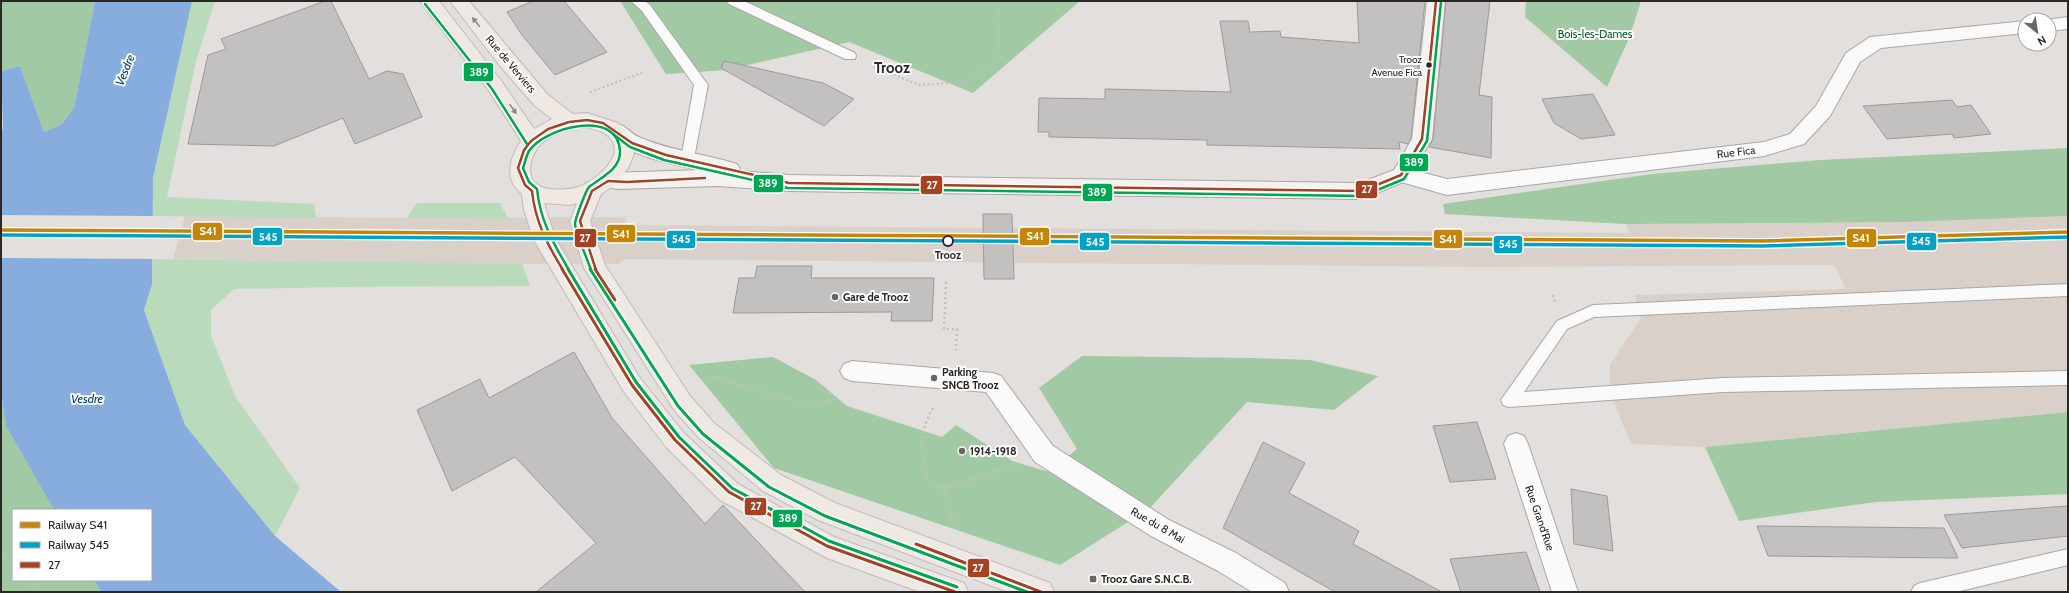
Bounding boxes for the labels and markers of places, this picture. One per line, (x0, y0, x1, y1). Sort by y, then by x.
place label: Trooz Avenue Fica (1371, 53, 1422, 79)
marker: Trooz Avenue Fica (1424, 60, 1434, 70)
marker: Trooz (942, 235, 954, 247)
place label: Trooz (935, 248, 962, 262)
place label: Gare de Trooz (843, 290, 909, 304)
marker: Gare de Trooz (830, 292, 840, 302)
place label: Parking SNCB Trooz (942, 365, 999, 392)
marker: Parking SNCB Trooz (929, 373, 939, 383)
place label: 1914-1918 (970, 444, 1017, 458)
marker: 1914-1918 (957, 446, 967, 456)
place label: Trooz Gare S.N.C.B. (1101, 572, 1192, 586)
marker: Trooz Gare S.N.C.B. (1088, 574, 1098, 584)

